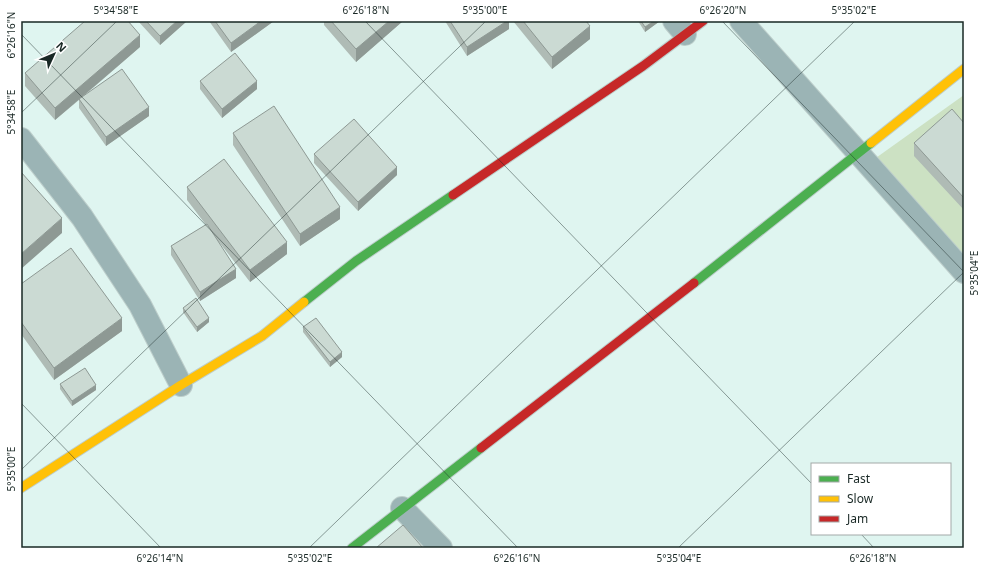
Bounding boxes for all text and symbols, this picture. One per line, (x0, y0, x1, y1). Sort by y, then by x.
text: 5°34'58"E (94, 3, 138, 17)
text: 6°26'18"N (343, 3, 389, 17)
text: 5°35'00"E (463, 3, 507, 17)
text: 6°26'20"N (700, 3, 746, 17)
text: 5°35'02"E (832, 3, 876, 17)
text: 6°26'16"N (4, 12, 18, 58)
north arrow (34, 34, 74, 74)
text: N (53, 38, 70, 55)
text: 5°34'58"E (4, 90, 18, 134)
text: 5°35'04"E (967, 251, 981, 295)
text: 5°35'00"E (4, 447, 18, 491)
legend (811, 463, 951, 535)
text: Fast (847, 470, 871, 487)
text: Slow (847, 490, 874, 507)
text: Jam (846, 510, 868, 527)
text: 6°26'14"N (137, 551, 183, 565)
text: 5°35'02"E (288, 551, 332, 565)
text: 6°26'16"N (494, 551, 540, 565)
text: 5°35'04"E (657, 551, 701, 565)
text: 6°26'18"N (850, 551, 896, 565)

